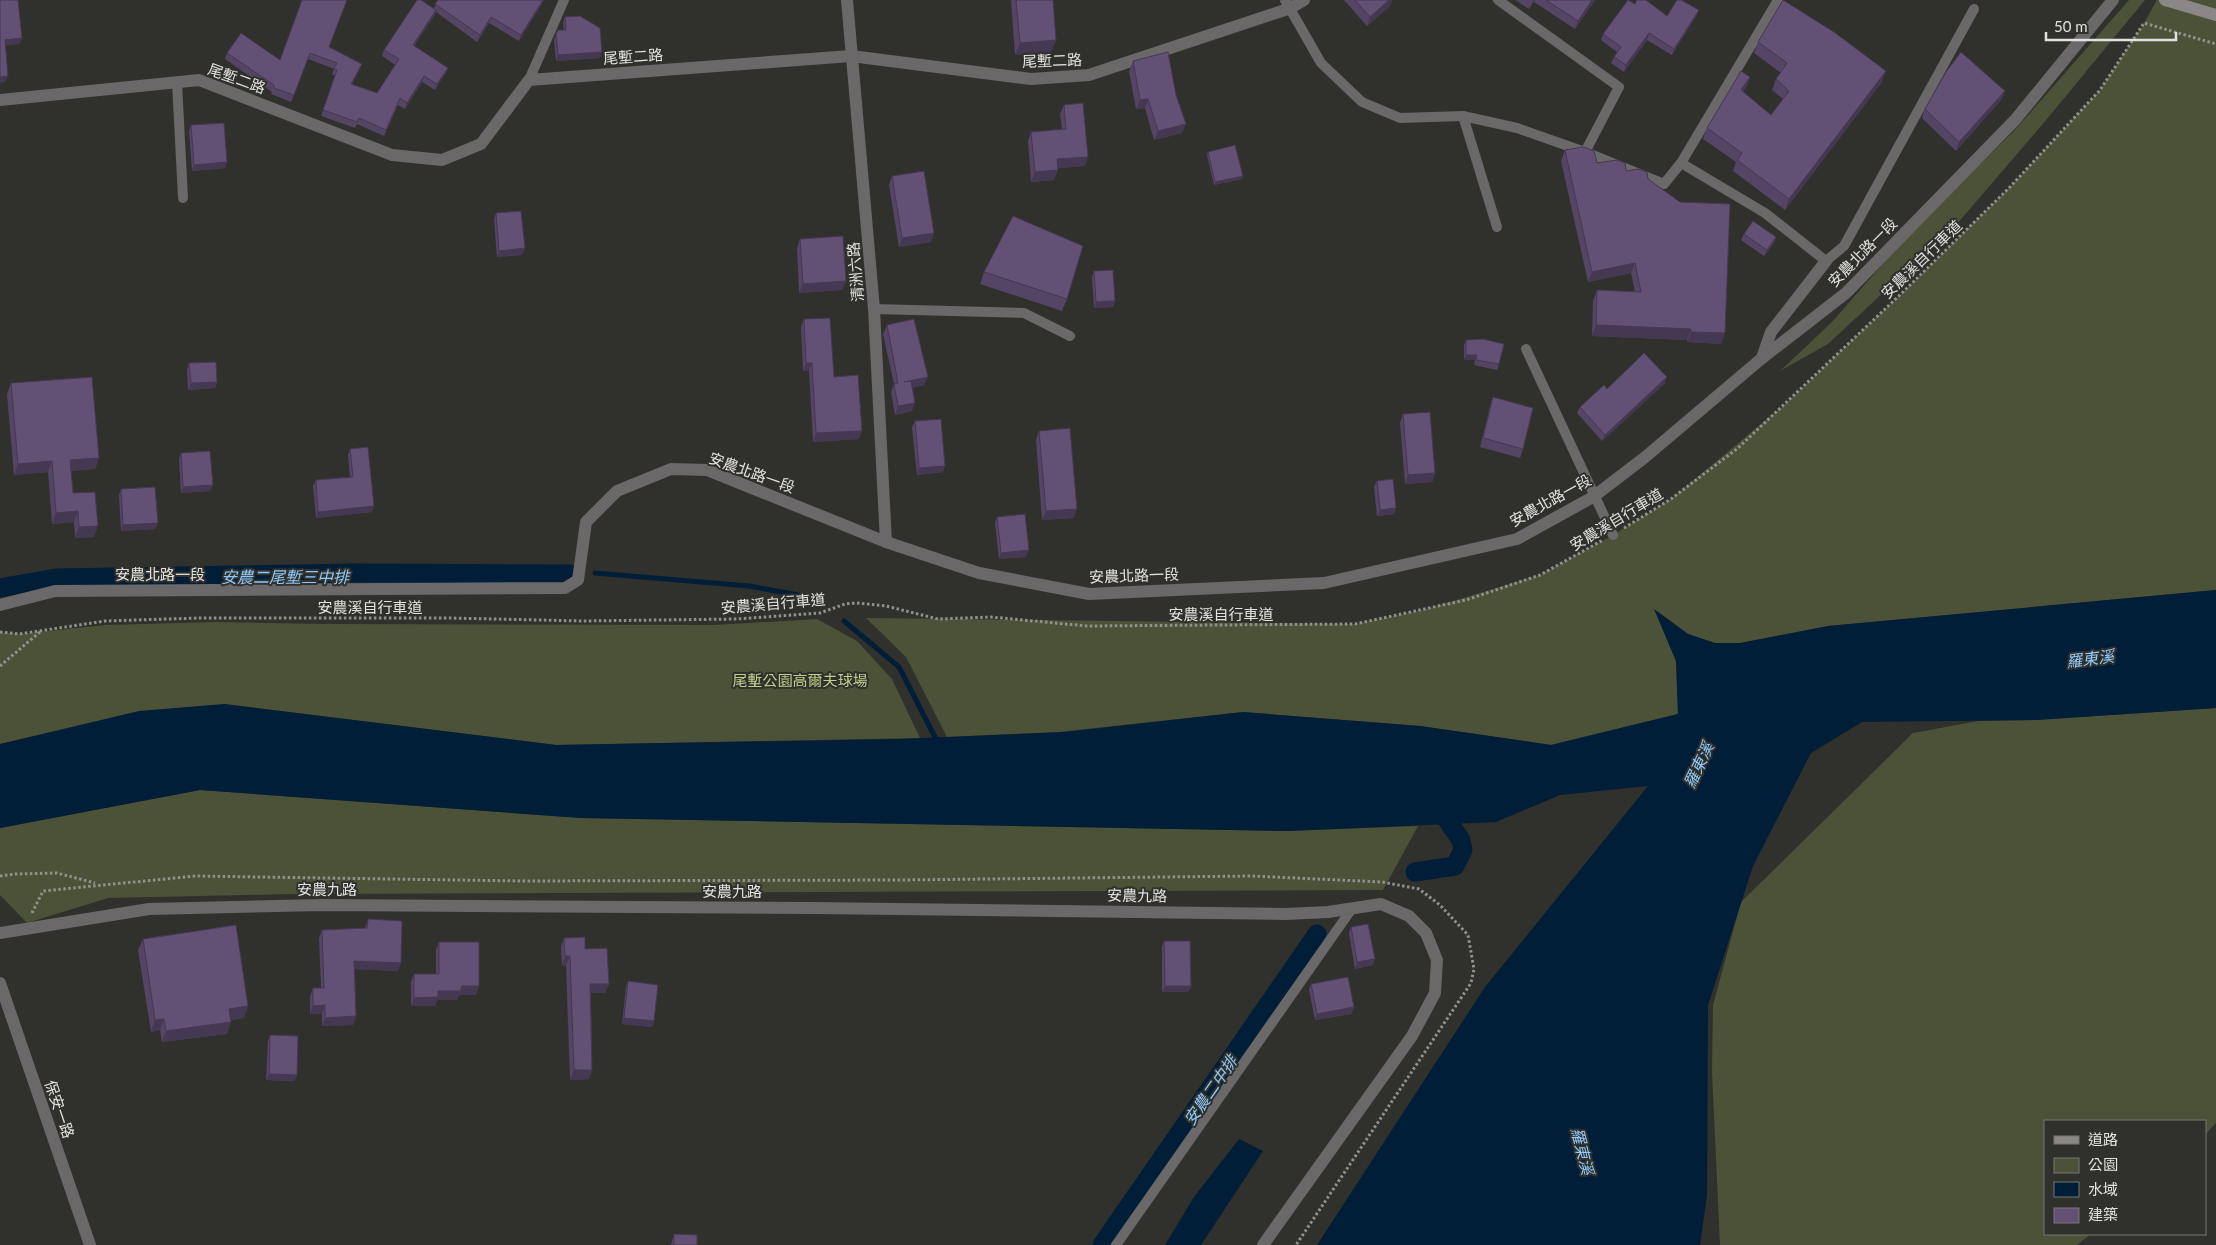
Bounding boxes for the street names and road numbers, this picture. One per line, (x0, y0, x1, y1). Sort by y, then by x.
street label: 尾塹二路 (602, 45, 664, 67)
street label: 尾塹二路 (1022, 50, 1082, 70)
street label: 尾塹二路 (206, 59, 268, 97)
street label: 安農北路一段 (1824, 214, 1900, 290)
street label: 安農溪自行車道 (1877, 216, 1965, 302)
street label: 清洲六路 (843, 241, 867, 303)
street label: 安農北路一段 (707, 448, 797, 496)
street label: 安農北路一段 (1506, 470, 1594, 530)
street label: 安農溪自行車道 (1566, 484, 1666, 554)
street label: 安農北路一段 (1089, 564, 1179, 586)
street label: 安農北路一段 (115, 565, 205, 583)
street label: 安農溪自行車道 (720, 589, 826, 617)
street label: 安農溪自行車道 (317, 598, 423, 616)
street label: 安農溪自行車道 (1168, 605, 1274, 623)
street label: 安農九路 (297, 880, 357, 898)
street label: 安農九路 (702, 882, 762, 900)
street label: 安農九路 (1107, 885, 1167, 905)
street label: 保安一路 (42, 1078, 78, 1140)

